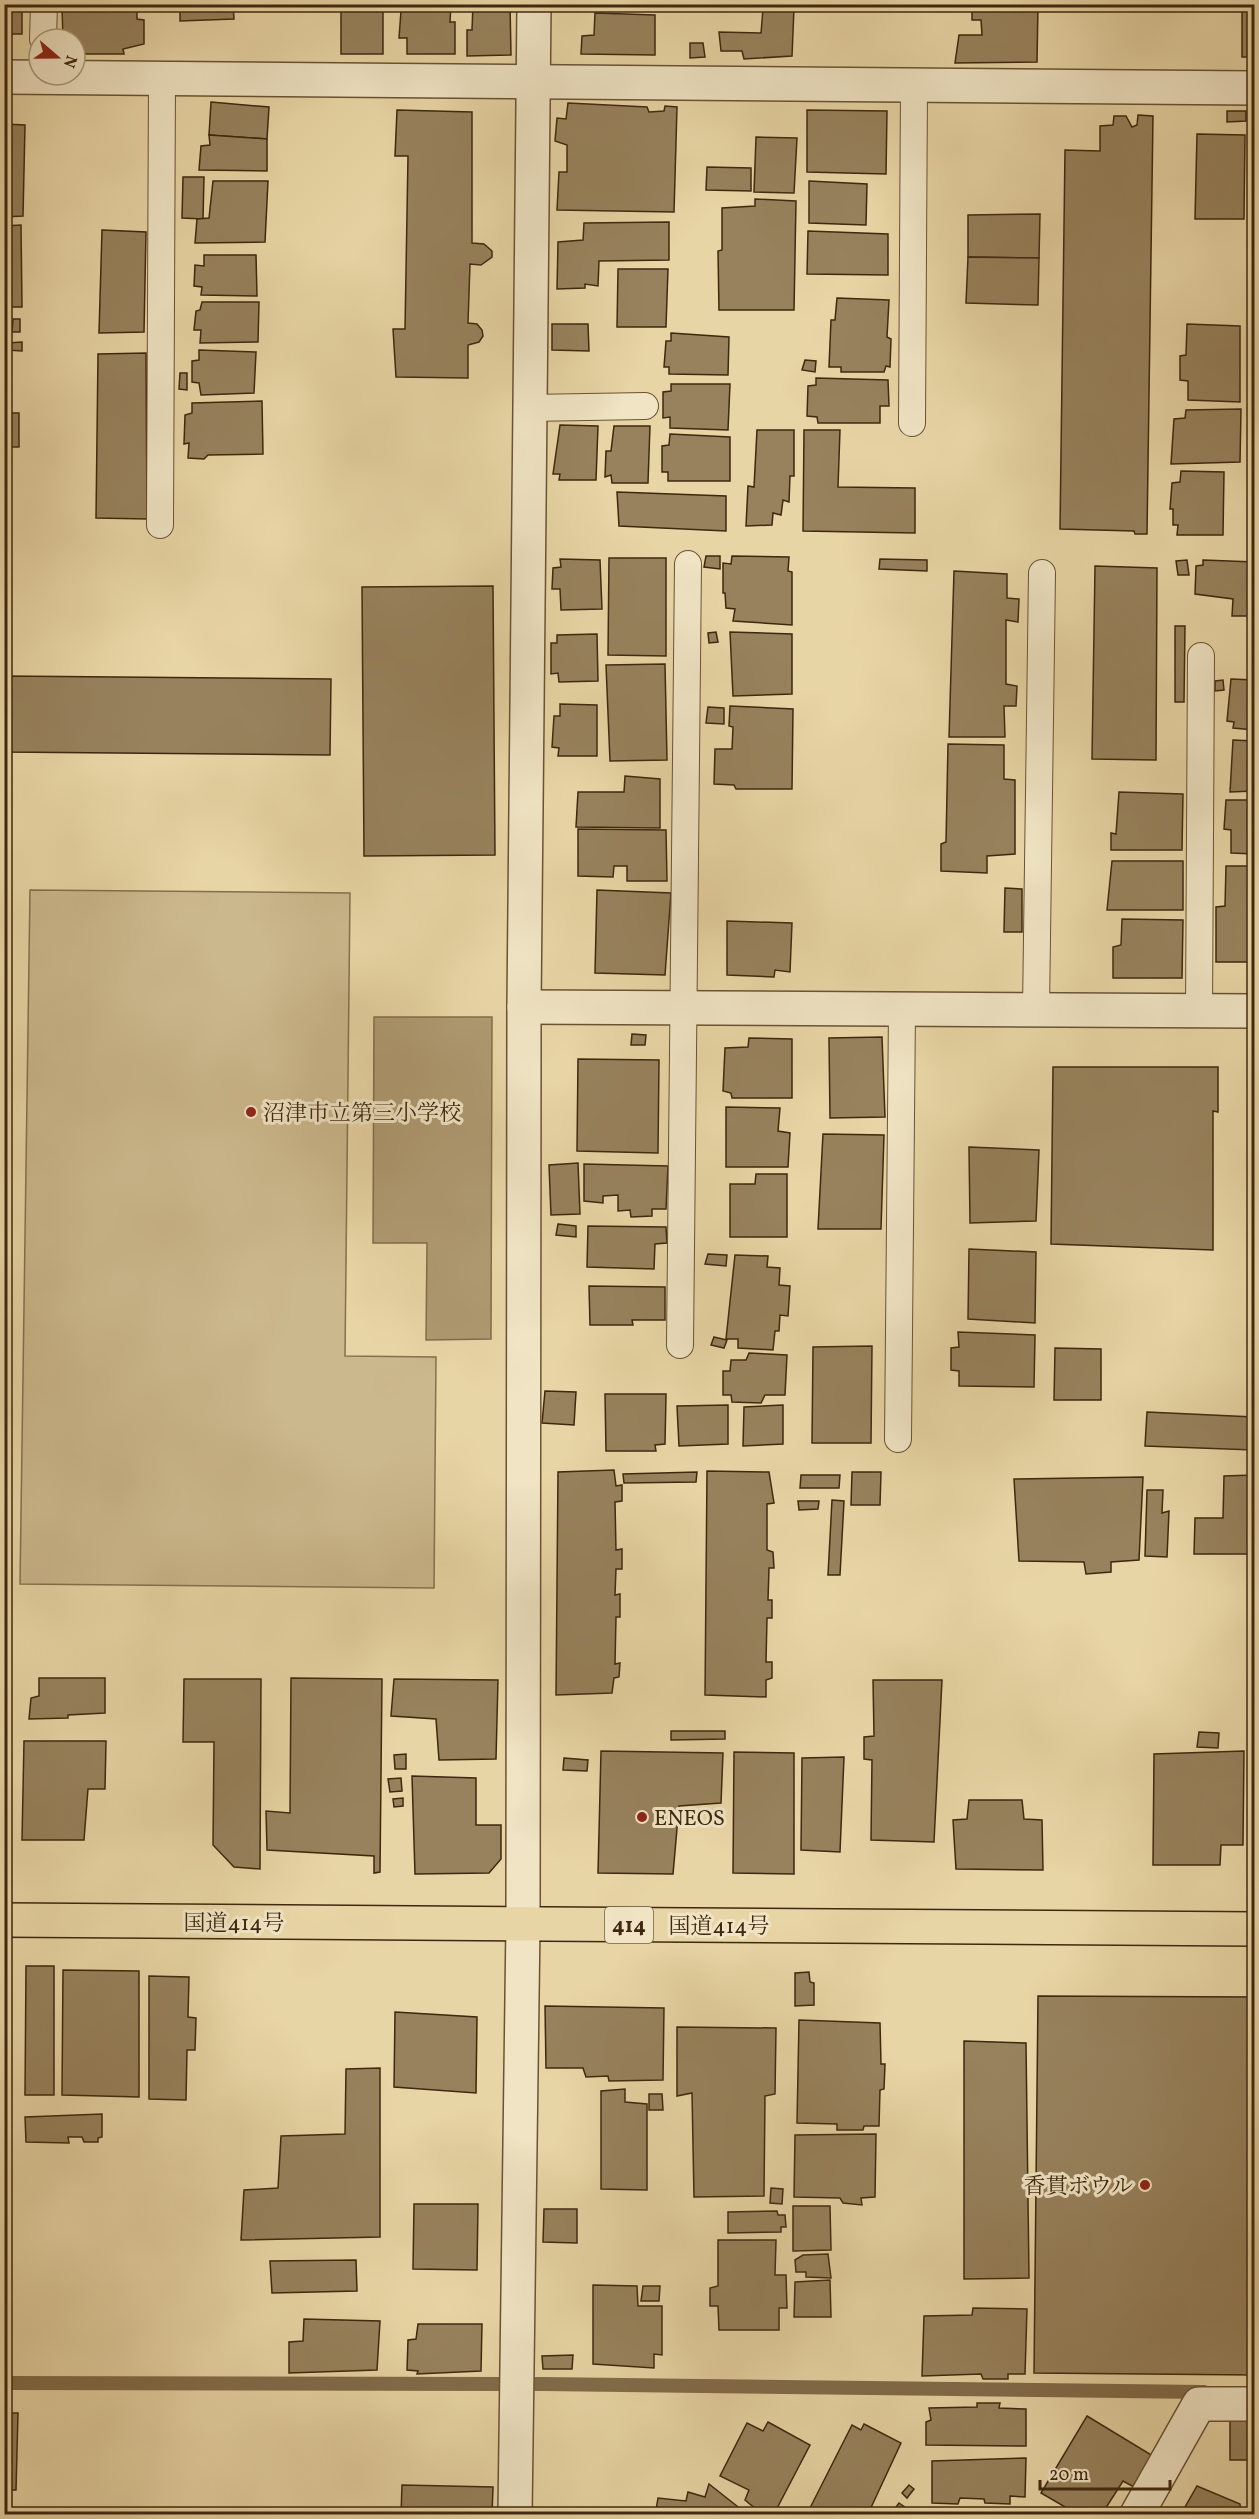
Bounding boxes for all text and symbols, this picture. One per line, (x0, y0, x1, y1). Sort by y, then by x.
north arrow (27, 27, 87, 87)
text: N (57, 52, 82, 71)
place label: 沼津市立第三小学校 (263, 1099, 461, 1130)
marker: 沼津市立第三小学校 (244, 1105, 258, 1119)
place label: ENEOS (654, 1804, 725, 1835)
marker: ENEOS (635, 1810, 649, 1824)
road number: 414 (605, 1907, 653, 1943)
street label: 国道414号 (184, 1909, 284, 1940)
street label: 国道414号 (669, 1912, 769, 1943)
place label: 香貫ボウル (1024, 2172, 1133, 2203)
marker: 香貫ボウル (1138, 2178, 1152, 2192)
scale bar (1040, 2453, 1170, 2491)
text: 20 m (1049, 2463, 1089, 2488)

